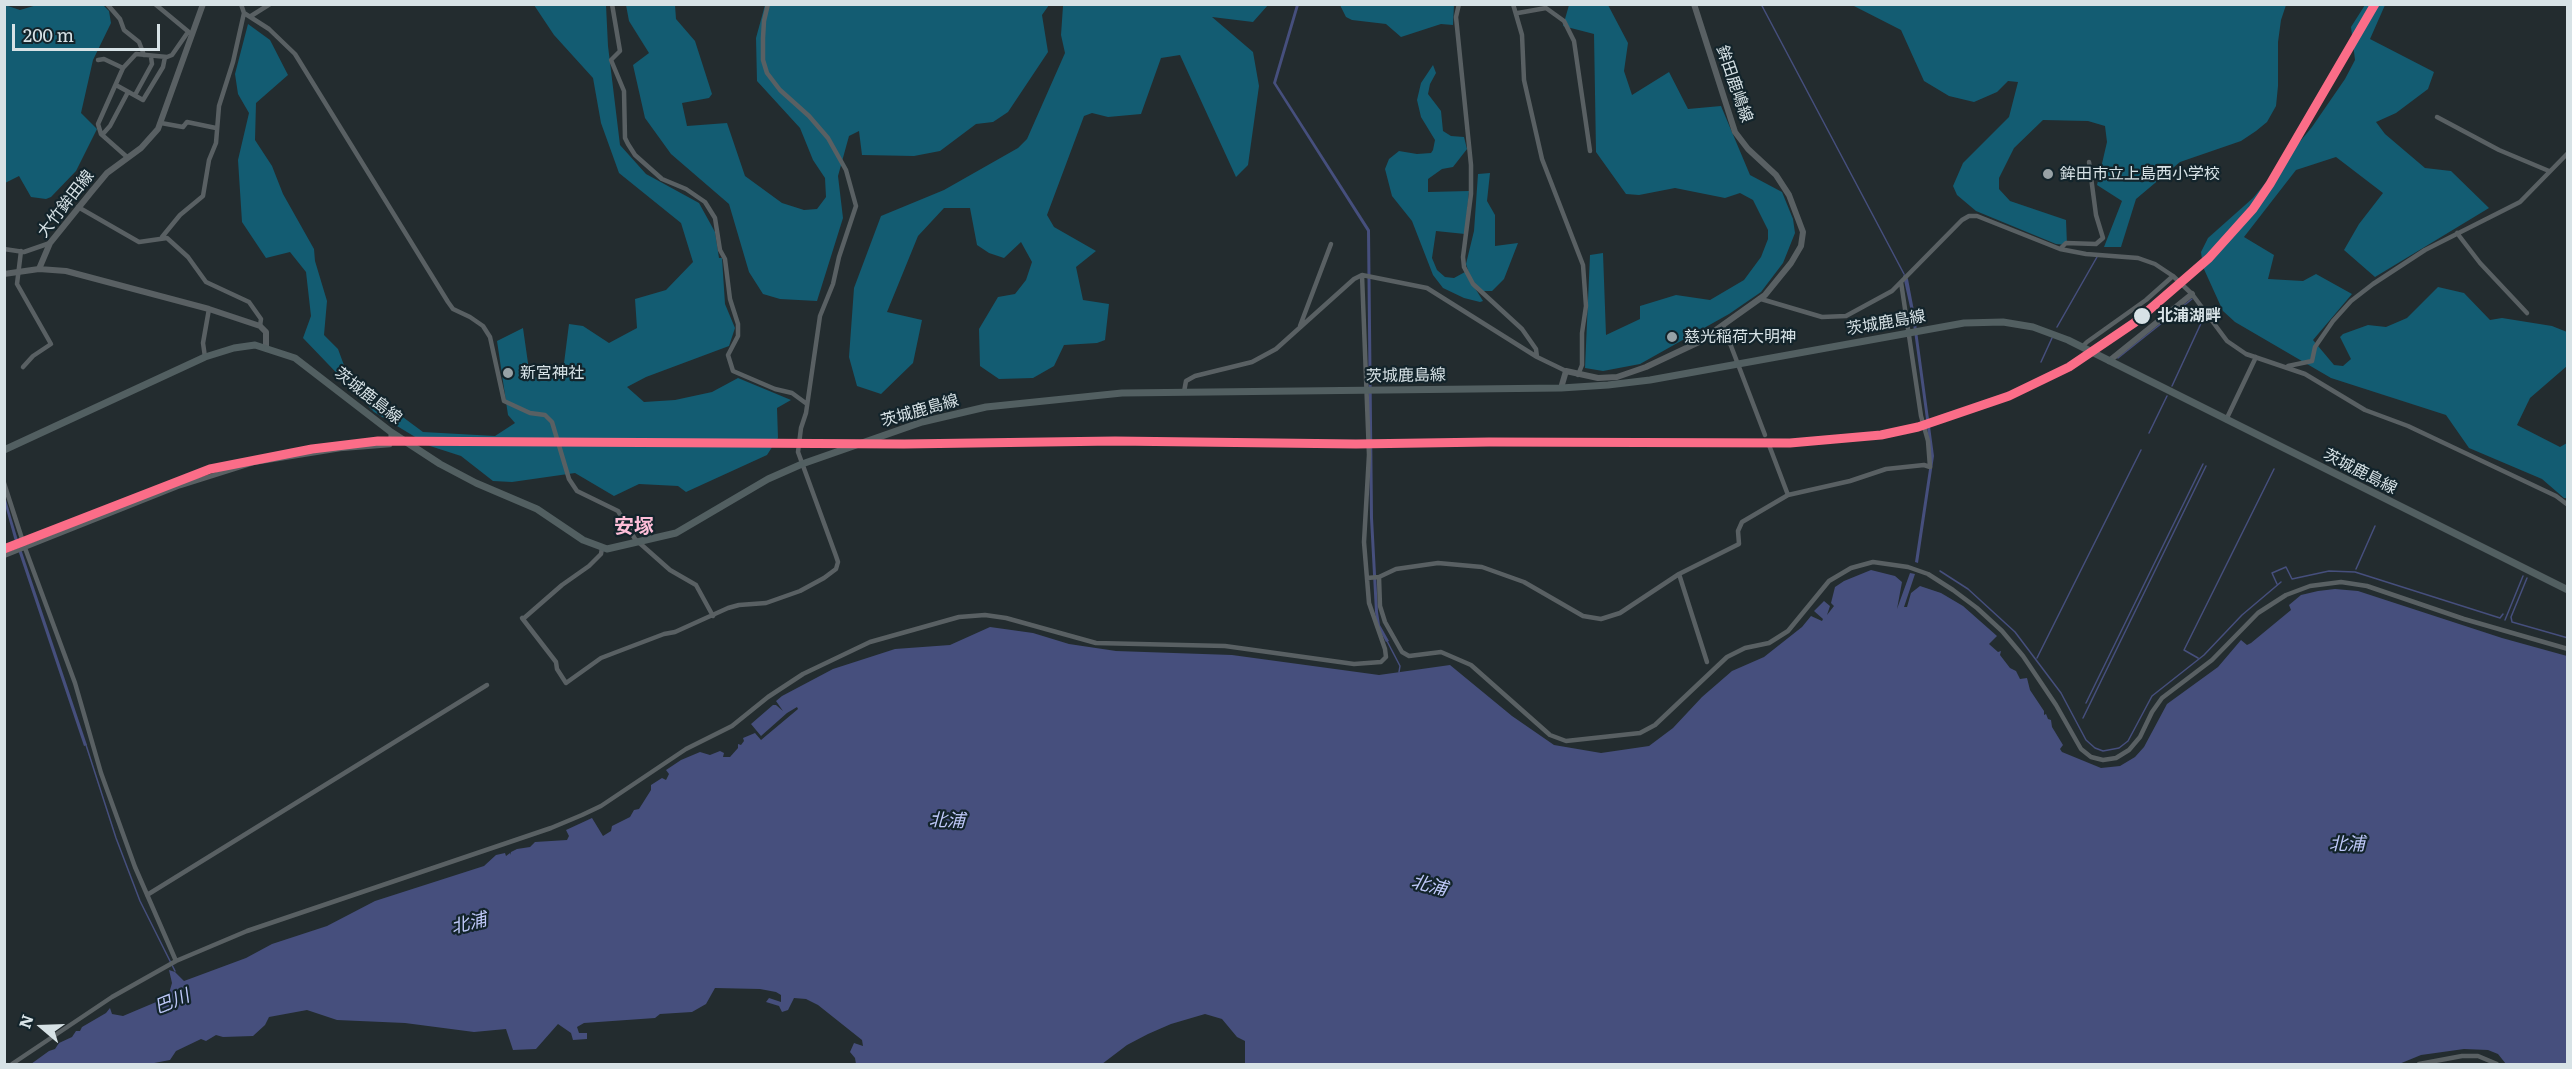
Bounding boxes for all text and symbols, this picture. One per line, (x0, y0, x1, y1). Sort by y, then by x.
scale bar (15, 12, 164, 50)
text: 200 m (23, 21, 74, 48)
street label: 鉾田鹿嶋線 (1712, 43, 1756, 125)
place label: 鉾田市立上島西小学校 (2060, 164, 2220, 184)
street label: 大竹鉾田線 (34, 167, 98, 241)
marker: 鉾田市立上島西小学校 (2041, 167, 2055, 181)
marker: 北浦湖畔 (2132, 306, 2152, 326)
place label: 北浦湖畔 (2157, 306, 2221, 326)
street label: 茨城鹿島線 (1845, 307, 1927, 339)
place label: 慈光稲荷大明神 (1684, 327, 1796, 347)
marker: 慈光稲荷大明神 (1665, 330, 1679, 344)
place label: 新宮神社 (520, 363, 584, 383)
street label: 茨城鹿島線 (331, 364, 405, 428)
marker: 新宮神社 (501, 366, 515, 380)
street label: 茨城鹿島線 (1366, 366, 1446, 386)
street label: 茨城鹿島線 (879, 391, 961, 431)
street label: 茨城鹿島線 (2320, 445, 2400, 499)
district label: 安塚 (614, 515, 654, 539)
water label: 北浦 (929, 810, 965, 832)
water label: 北浦 (2329, 834, 2365, 856)
water label: 北浦 (1409, 871, 1449, 901)
water label: 北浦 (449, 909, 489, 939)
water label: 巴川 (151, 985, 193, 1019)
north arrow (12, 997, 72, 1057)
text: N (11, 1011, 39, 1031)

